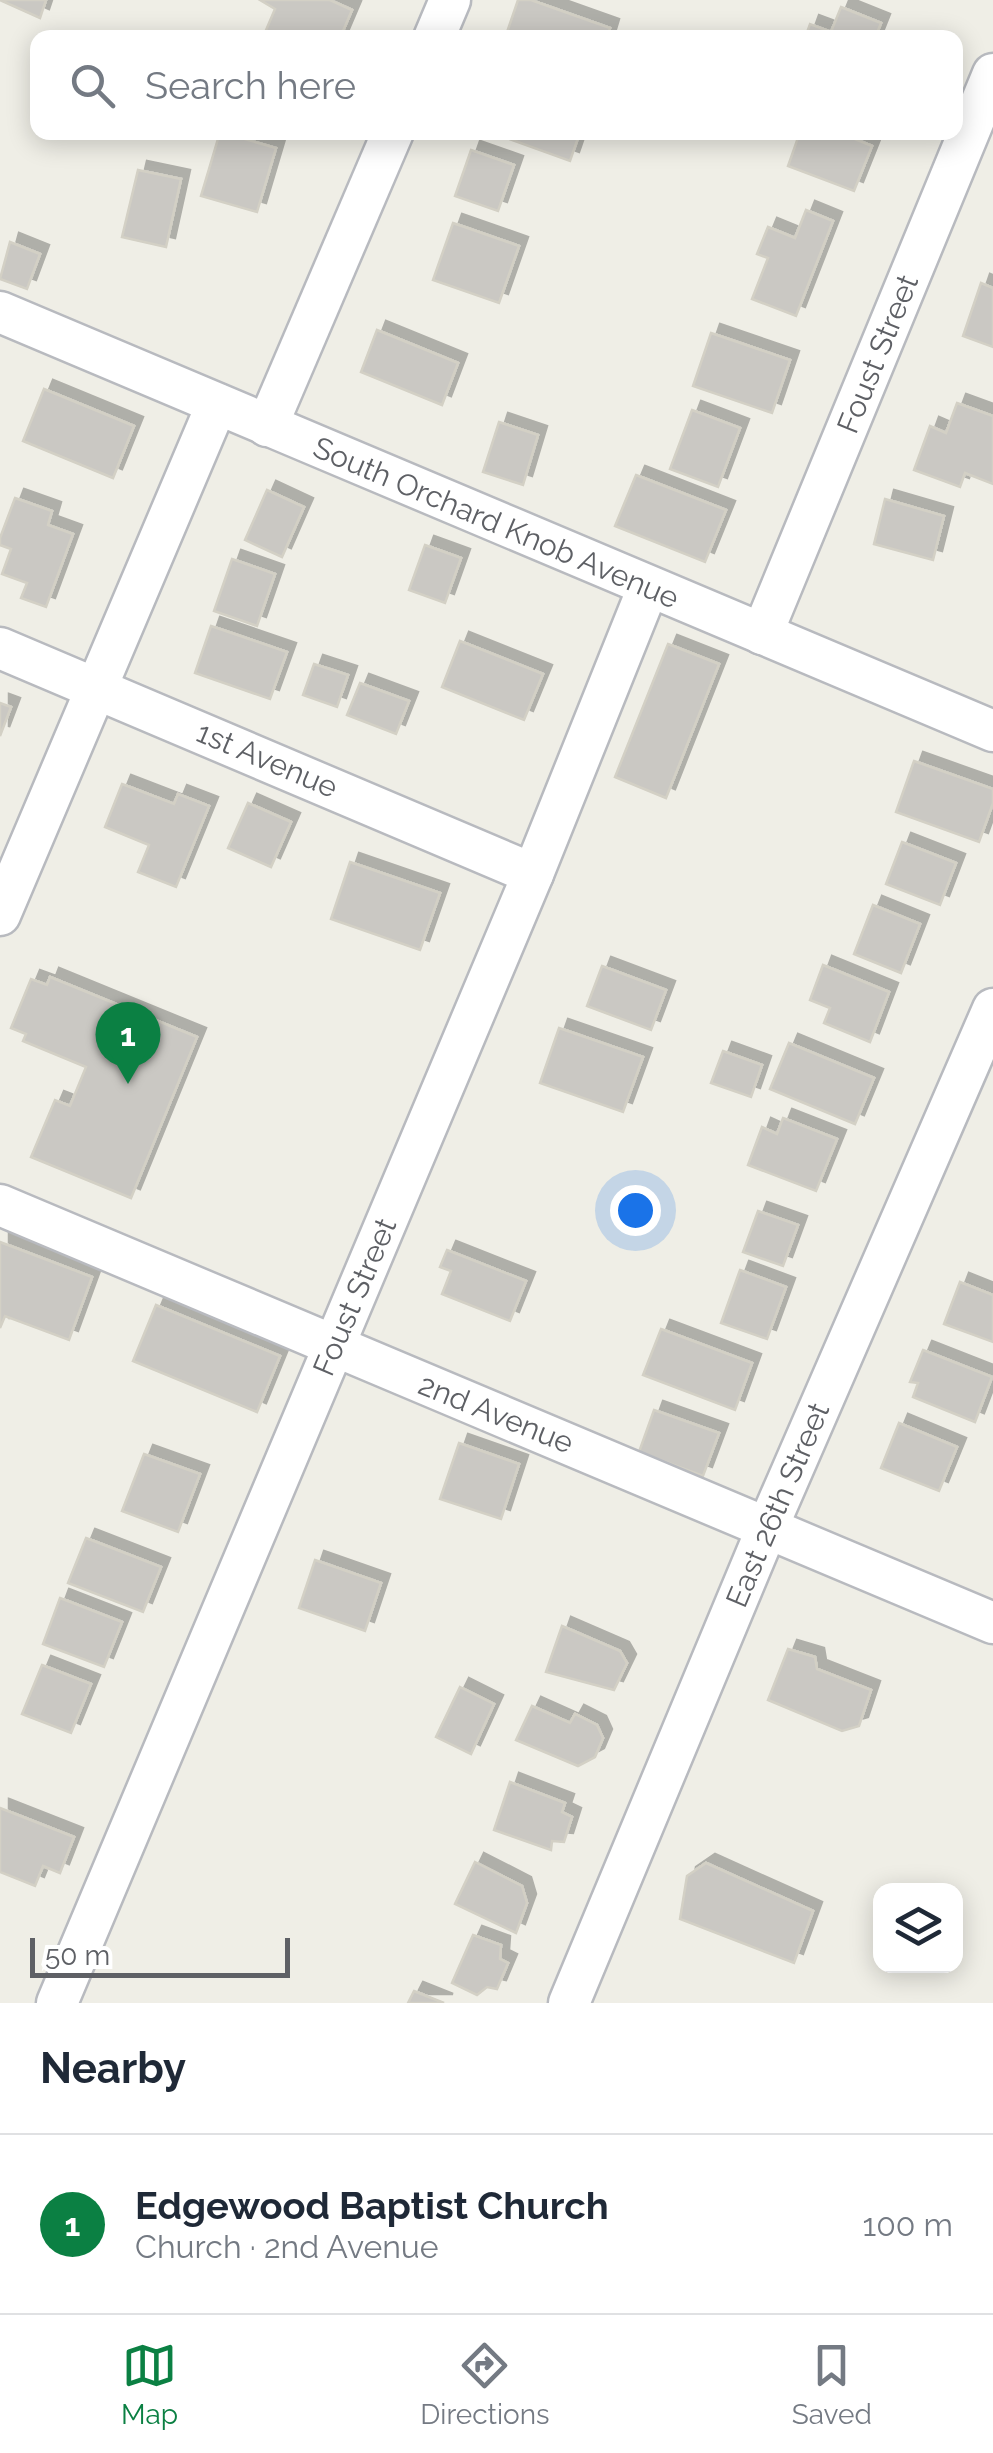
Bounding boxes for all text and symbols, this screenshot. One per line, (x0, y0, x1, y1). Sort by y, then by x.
search box (30, 30, 963, 140)
icon: search (65, 58, 120, 113)
text: Search here (145, 63, 356, 108)
street label: Foust Street (830, 269, 925, 438)
street label: South Orchard Knob Avenue (308, 430, 684, 616)
street label: 1st Avenue (192, 714, 343, 805)
pin: 1 (96, 1002, 160, 1084)
your location (610, 1185, 661, 1236)
street label: Foust Street (306, 1213, 403, 1381)
street label: 2nd Avenue (414, 1367, 579, 1460)
street label: East 26th Street (719, 1397, 836, 1612)
map controls (873, 1883, 963, 1973)
button: layers (873, 1883, 963, 1973)
scale bar (30, 1933, 290, 1978)
text: 50 m (45, 1939, 110, 1972)
text: Nearby (40, 2044, 186, 2093)
text: Edgewood Baptist Church (135, 2183, 609, 2228)
text: 1 (65, 2206, 80, 2243)
text: 100 m (863, 2206, 953, 2243)
text: Church · 2nd Avenue (135, 2228, 439, 2265)
tab: Map (121, 2338, 178, 2431)
tab: Directions (420, 2338, 550, 2431)
tab: Saved (792, 2338, 872, 2431)

